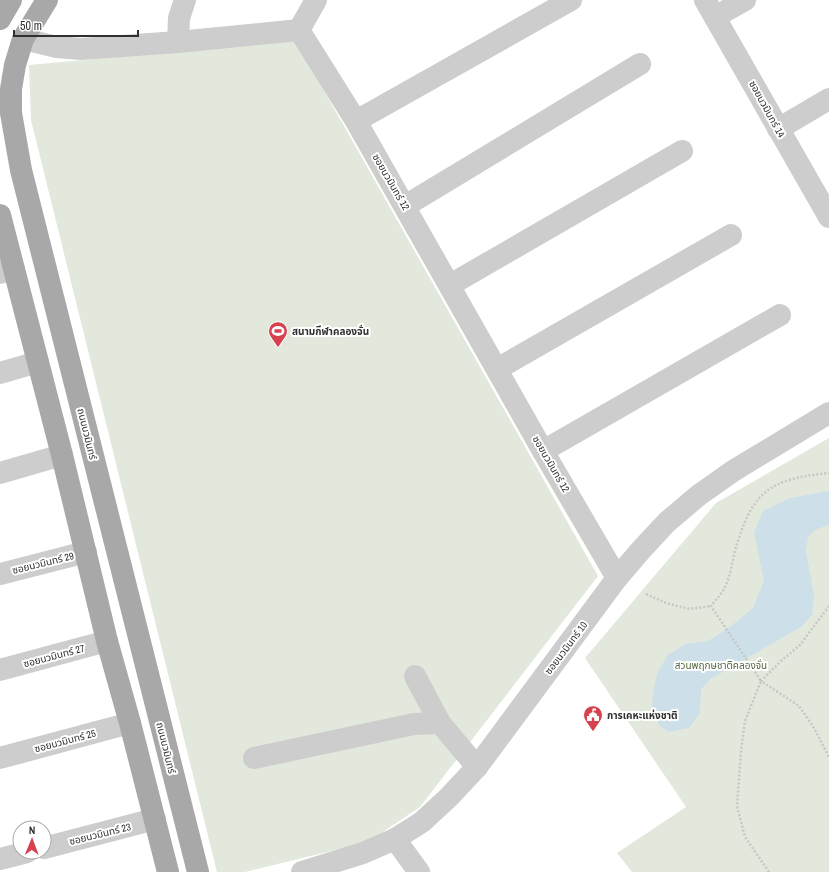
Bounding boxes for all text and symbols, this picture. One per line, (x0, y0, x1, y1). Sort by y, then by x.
scale bar (14, 12, 138, 38)
text: 50 m (20, 18, 42, 34)
street label: ซอยนวมินทร์ 14 (746, 78, 788, 140)
street label: ซอยนวมินทร์ 12 (370, 151, 413, 213)
sports icon: สนามกีฬาคลองจั่น (267, 320, 289, 348)
place label: สนามกีฬาคลองจั่น (292, 324, 369, 338)
street label: ถนนนวมินทร์ (74, 407, 100, 462)
street label: ซอยนวมินทร์ 12 (530, 433, 573, 495)
street label: ซอยนวมินทร์ 29 (11, 549, 76, 577)
street label: ซอยนวมินทร์ 10 (542, 619, 590, 677)
street label: ซอยนวมินทร์ 27 (22, 641, 86, 670)
park label: สวนพฤกษชาติคลองจั่น (675, 658, 767, 672)
public building icon: การเคหะแห่งชาติ (582, 704, 604, 732)
place label: การเคหะแห่งชาติ (607, 709, 678, 722)
street label: ถนนนวมินทร์ (153, 721, 179, 776)
street label: ซอยนวมินทร์ 25 (33, 726, 97, 755)
north arrow (12, 820, 52, 860)
street label: ซอยนวมินทร์ 23 (68, 820, 133, 848)
text: N (29, 823, 36, 837)

